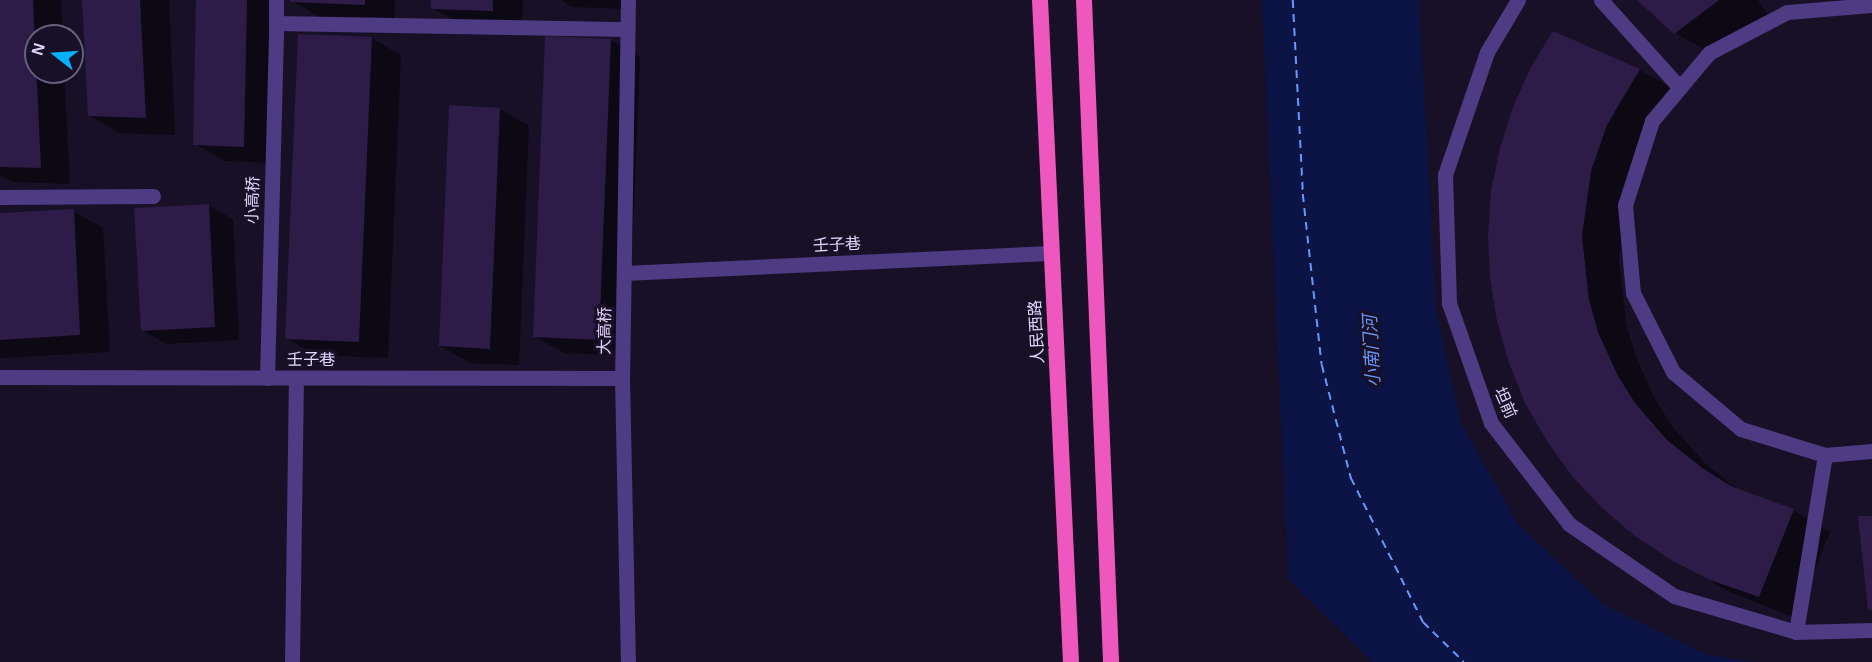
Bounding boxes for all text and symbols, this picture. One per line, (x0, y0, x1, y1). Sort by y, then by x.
north arrow (24, 24, 84, 84)
text: N (28, 41, 48, 57)
street label: 小高桥 (243, 176, 263, 224)
street label: 壬子巷 (813, 234, 861, 256)
street label: 人民西路 (1026, 300, 1048, 364)
street label: 大高桥 (595, 307, 615, 355)
water label: 小南门河 (1359, 314, 1385, 388)
street label: 壬子巷 (287, 350, 335, 370)
street label: 坦前 (1490, 384, 1520, 422)

